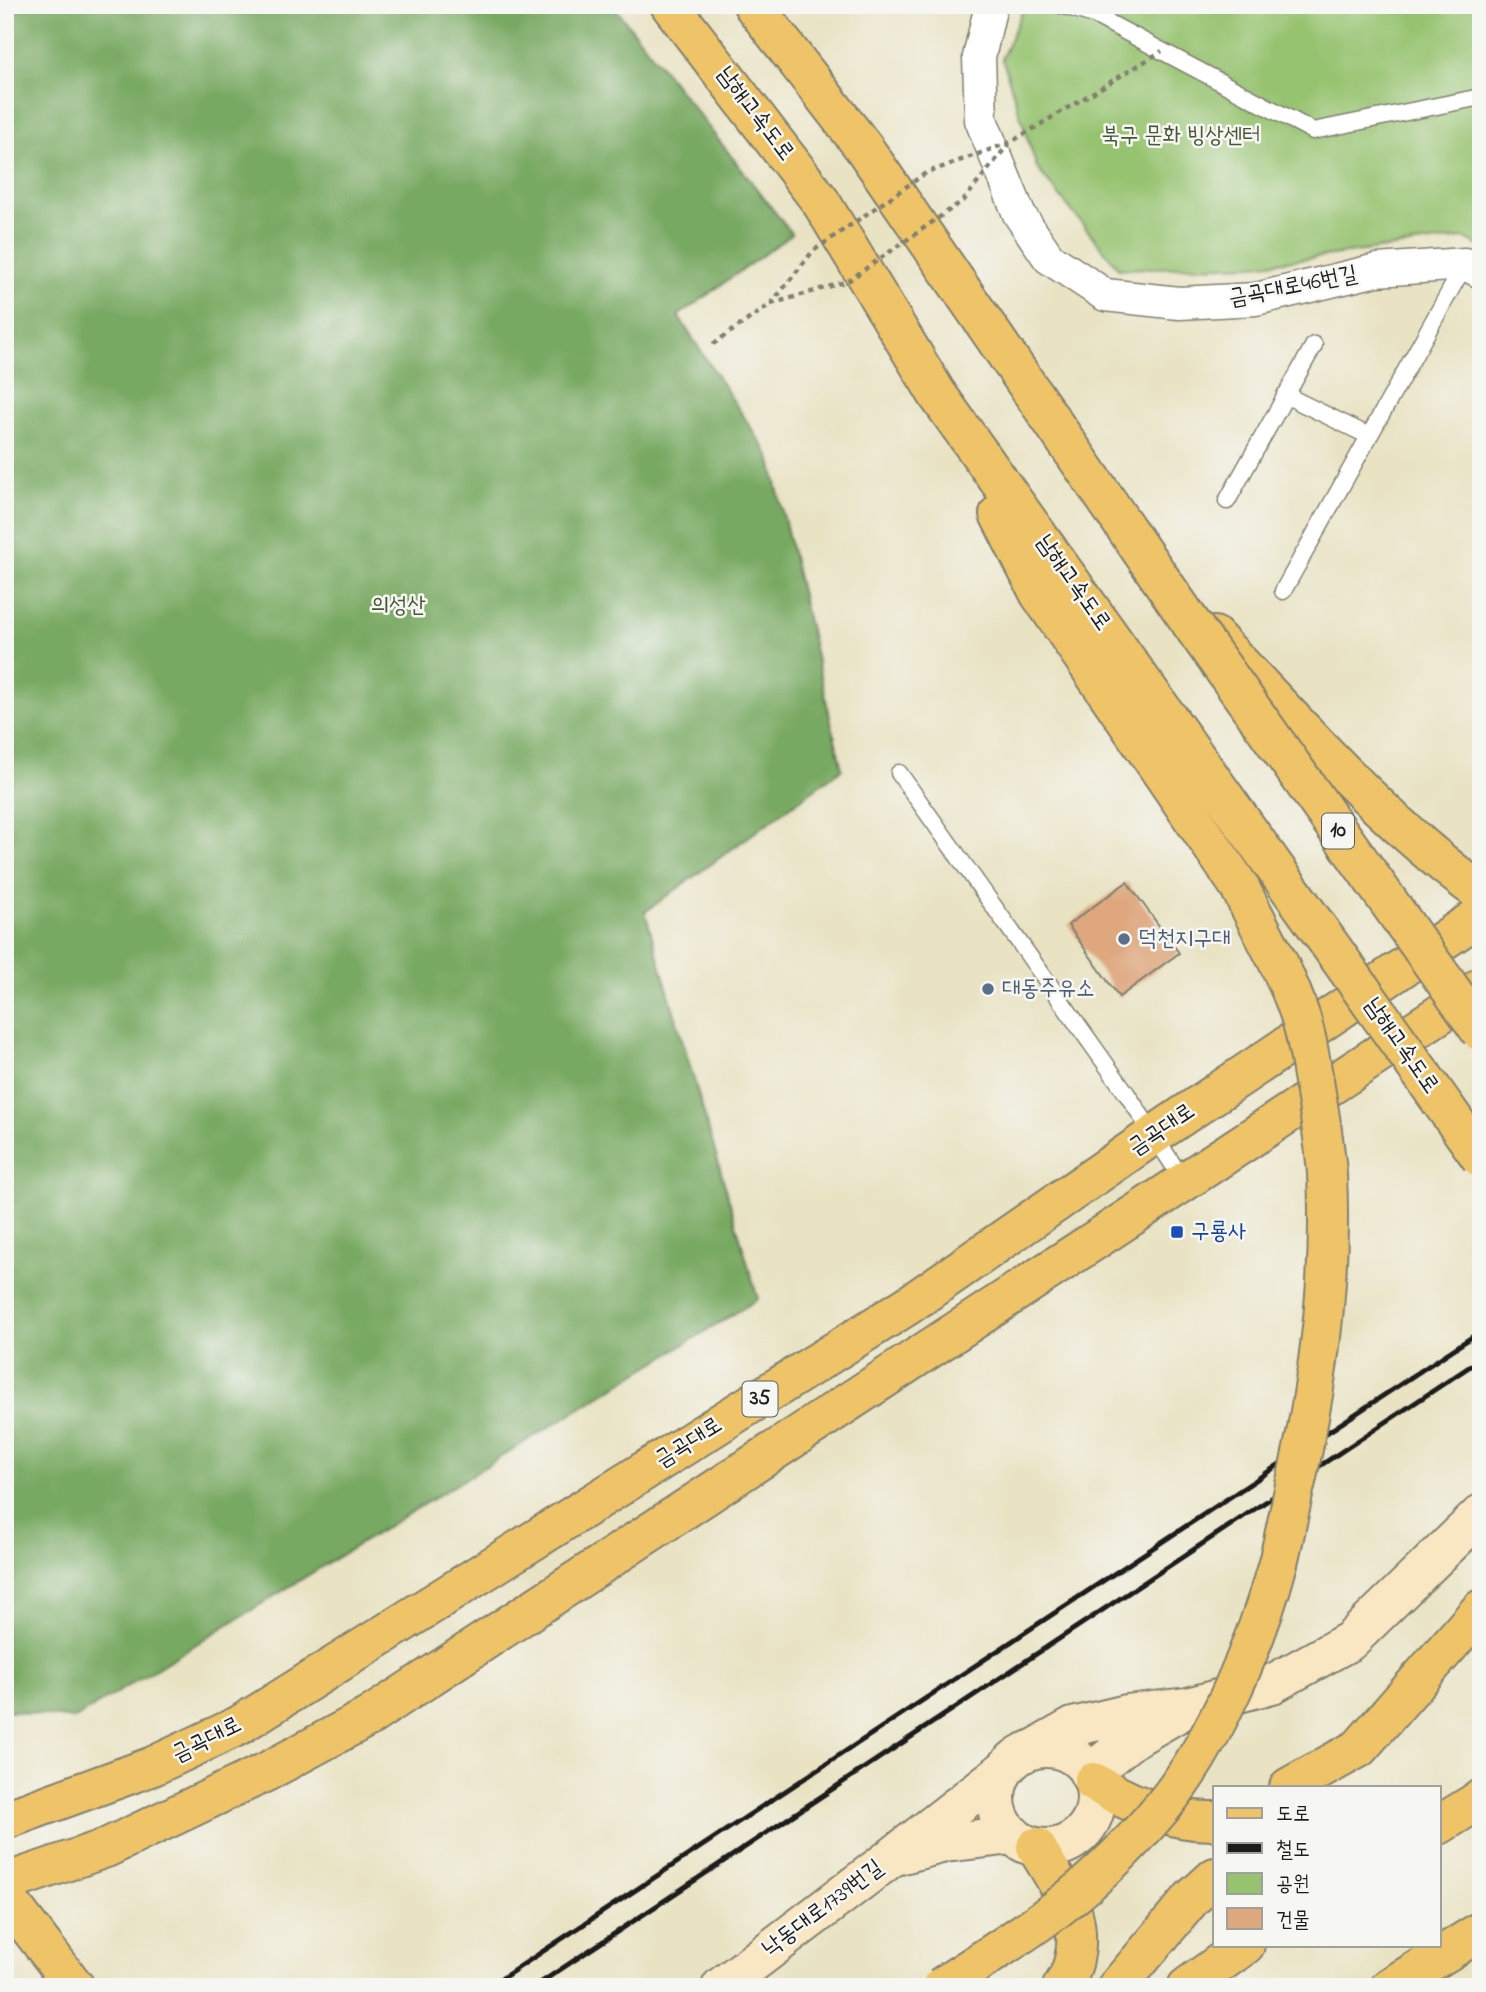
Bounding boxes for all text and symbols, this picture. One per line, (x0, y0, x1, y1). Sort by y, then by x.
street label: 남해고속도로 (708, 60, 802, 168)
park label: 북구 문화 빙상센터 (1101, 120, 1261, 153)
street label: 금곡대로46번길 (1226, 258, 1360, 316)
street label: 남해고속도로 (1028, 528, 1118, 638)
park label: 의성산 (370, 590, 426, 623)
road number: 10 (1322, 814, 1354, 848)
place label: 덕천지구대 (1138, 923, 1231, 956)
marker: 덕천지구대 (1116, 931, 1132, 947)
place label: 대동주유소 (1002, 973, 1095, 1006)
marker: 대동주유소 (980, 981, 996, 997)
street label: 남해고속도로 (1356, 991, 1446, 1101)
street label: 금곡대로 (1122, 1096, 1202, 1164)
place label: 구룡사 (1191, 1216, 1247, 1249)
marker: 구룡사 (1169, 1224, 1185, 1240)
road number: 35 (742, 1382, 778, 1416)
street label: 금곡대로 (649, 1409, 729, 1477)
street label: 금곡대로 (166, 1709, 248, 1771)
legend (1213, 1786, 1440, 1946)
text: 도로 (1276, 1800, 1310, 1830)
text: 철도 (1276, 1836, 1310, 1866)
street label: 낙동대로1739번길 (755, 1852, 891, 1966)
text: 공원 (1276, 1870, 1310, 1900)
text: 건물 (1276, 1906, 1310, 1936)

